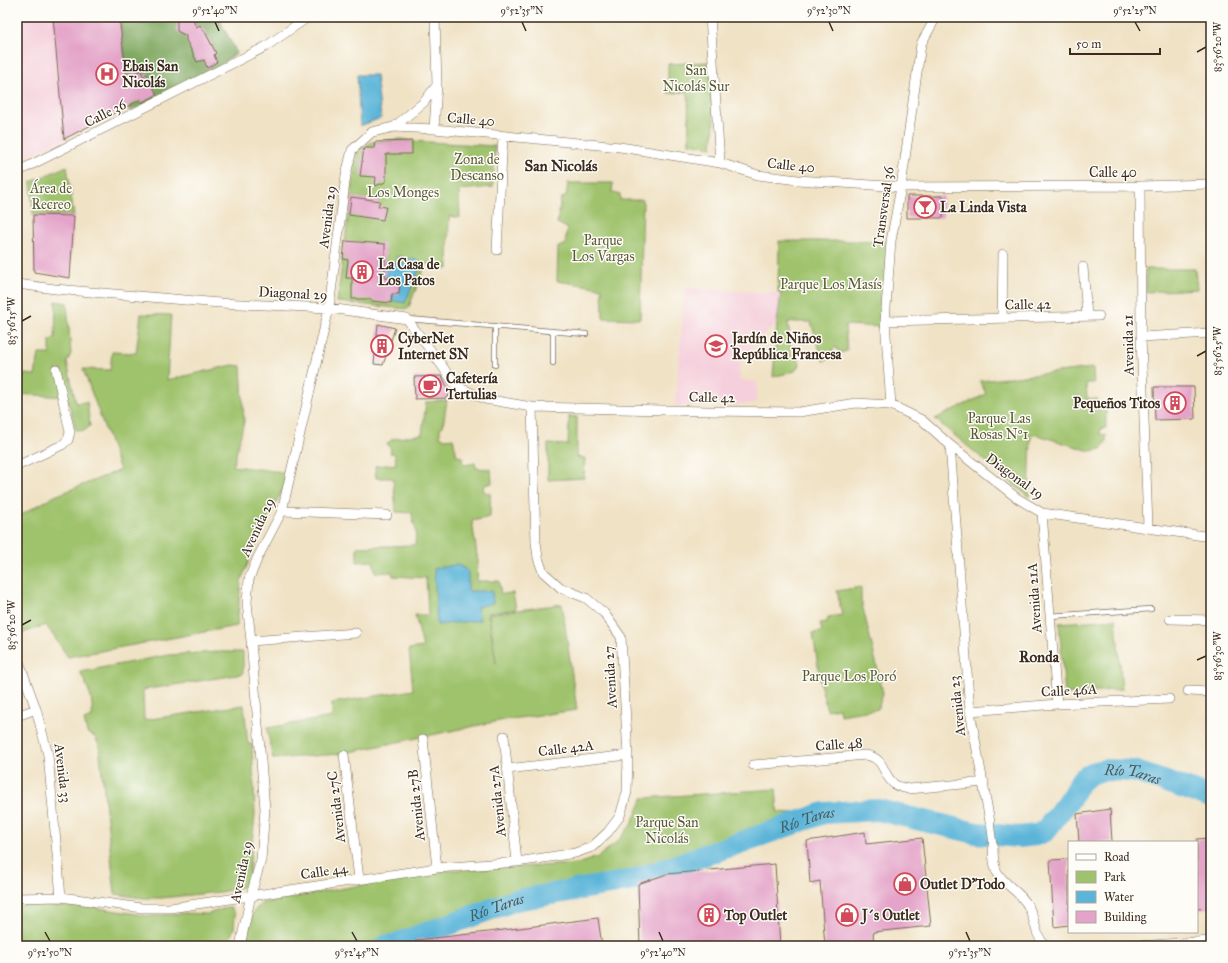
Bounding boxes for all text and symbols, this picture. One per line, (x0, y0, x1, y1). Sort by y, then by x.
text: 9°52'40"N (192, 5, 238, 17)
text: 9°52'35"N (501, 5, 544, 17)
text: 9°52'30"N (807, 5, 852, 17)
text: 9°52'25"N (1113, 5, 1157, 17)
text: 83°56'20"W (1212, 21, 1224, 72)
scale bar (1070, 30, 1160, 56)
text: 50 m (1076, 37, 1101, 51)
place label: Ebais San Nicolás (122, 58, 179, 91)
hospital icon: Ebais San Nicolás (94, 61, 120, 87)
park label: San Nicolás Sur (662, 62, 730, 95)
street label: Calle 36 (81, 95, 130, 131)
street label: Calle 40 (446, 109, 495, 130)
park label: Zona de Descanso (450, 151, 504, 184)
street label: Calle 40 (766, 155, 816, 176)
district label: San Nicolás (525, 157, 598, 175)
street label: Calle 40 (1089, 164, 1137, 181)
street label: Transversal 36 (869, 165, 898, 249)
park label: Área de Recreo (29, 178, 72, 213)
park label: Los Monges (367, 184, 439, 201)
street label: Avenida 29 (315, 185, 340, 250)
bar icon: La Linda Vista (912, 194, 938, 220)
place label: La Linda Vista (940, 199, 1028, 216)
park label: Parque Los Vargas (572, 232, 635, 265)
place label: La Casa de Los Patos (378, 256, 440, 289)
building icon: La Casa de Los Patos (349, 259, 375, 285)
park label: Parque Los Masís (780, 276, 882, 294)
street label: Diagonal 29 (258, 283, 328, 304)
street label: Calle 42 (1005, 296, 1052, 313)
text: 83°56'15"W (6, 297, 18, 345)
street label: Avenida 21 (1119, 314, 1138, 377)
text: 83°56'25"W (1212, 326, 1224, 375)
place label: CyberNet Internet SN (398, 330, 469, 363)
place label: Jardín de Niños República Francesa (730, 330, 843, 364)
building icon: CyberNet Internet SN (369, 333, 395, 359)
school or university icon: Jardín de Niños República Francesa (703, 333, 729, 359)
place label: Cafetería Tertulias (445, 370, 499, 403)
cafe icon: Cafetería Tertulias (417, 373, 443, 399)
street label: Calle 42 (689, 389, 735, 406)
building icon: Pequeños Titos (1162, 390, 1188, 416)
place label: Pequeños Titos (1073, 395, 1160, 413)
park label: Parque Las Rosas Nº1 (967, 410, 1031, 443)
street label: Diagonal 19 (982, 450, 1047, 503)
street label: Avenida 29 (236, 495, 278, 560)
street label: Avenida 21A (1024, 562, 1046, 635)
text: 83°56'20"W (6, 599, 18, 650)
text: 83°56'30"W (1212, 631, 1224, 681)
street label: Avenida 27 (600, 645, 621, 710)
district label: Ronda (1019, 648, 1060, 666)
park label: Parque Los Poró (802, 668, 896, 686)
street label: Avenida 23 (946, 675, 969, 738)
street label: Calle 46A (1041, 681, 1098, 700)
street label: Calle 48 (815, 734, 863, 755)
street label: Calle 42A (537, 737, 595, 760)
street label: Avenida 33 (50, 741, 75, 804)
water label: Río Taras (1103, 761, 1164, 789)
street label: Avenida 27A (485, 764, 510, 839)
street label: Avenida 27B (404, 768, 429, 843)
street label: Avenida 27C (324, 770, 349, 845)
water label: Río Taras (776, 803, 836, 837)
park label: Parque San Nicolás (635, 814, 699, 847)
street label: Avenida 29 (226, 840, 256, 906)
legend (1068, 841, 1198, 933)
text: Road (1104, 850, 1130, 864)
street label: Calle 44 (299, 860, 350, 883)
text: Park (1104, 870, 1126, 884)
shop icon: Outlet D'Todo (892, 871, 918, 897)
place label: Outlet D'Todo (920, 876, 1005, 893)
water label: Río Taras (465, 890, 526, 926)
text: Water (1104, 890, 1134, 904)
building icon: Top Outlet (696, 902, 722, 928)
shop icon: J´s Outlet (834, 902, 860, 928)
place label: Top Outlet (723, 907, 787, 925)
place label: J´s Outlet (860, 907, 920, 925)
text: Building (1104, 910, 1147, 925)
text: 9°52'50"N (28, 947, 73, 959)
text: 9°52'45"N (335, 947, 380, 959)
text: 9°52'40"N (640, 947, 686, 959)
text: 9°52'35"N (949, 947, 992, 959)

